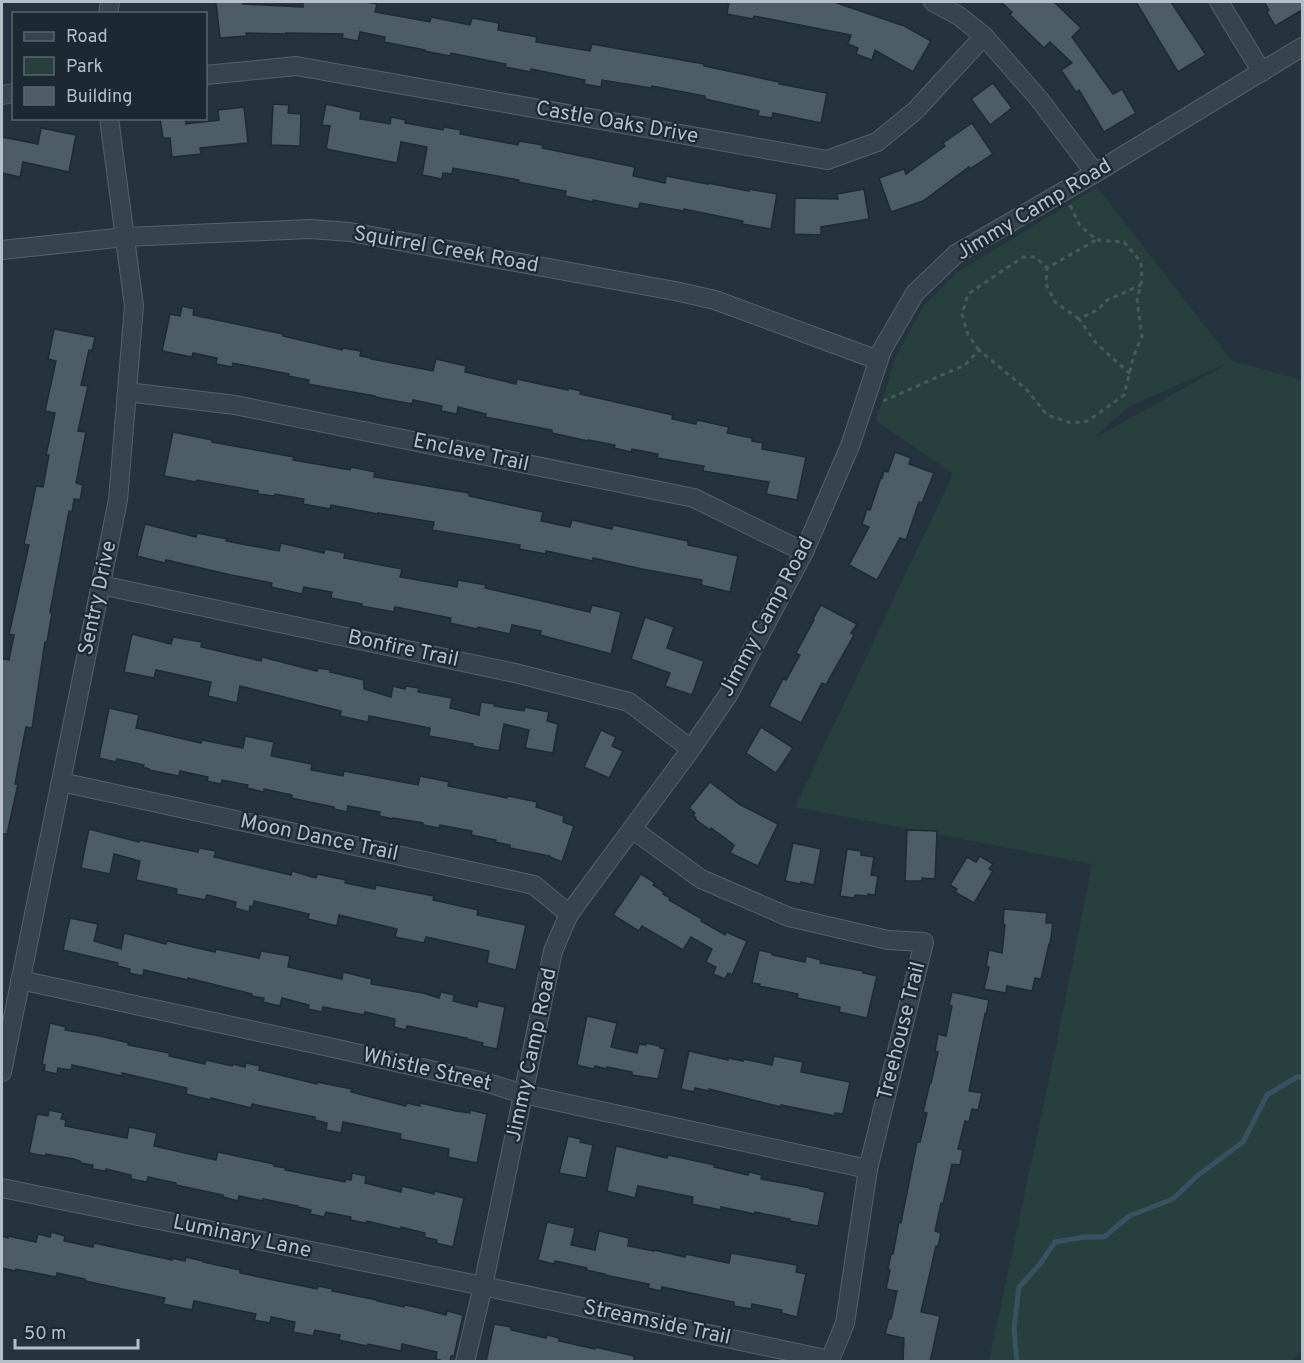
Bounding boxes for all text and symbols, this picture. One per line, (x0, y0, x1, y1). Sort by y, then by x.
legend (12, 12, 207, 120)
text: Road (66, 26, 108, 49)
text: Park (66, 56, 103, 79)
text: Building (66, 86, 132, 109)
street label: Castle Oaks Drive (534, 95, 700, 151)
street label: Jimmy Camp Road (951, 153, 1117, 267)
street label: Squirrel Creek Road (351, 220, 541, 280)
street label: Enclave Trail (411, 428, 531, 478)
street label: Jimmy Camp Road (714, 533, 820, 701)
street label: Sentry Drive (73, 538, 123, 658)
street label: Bonfire Trail (345, 624, 461, 674)
street label: Moon Dance Trail (238, 808, 400, 868)
street label: Treehouse Trail (872, 959, 932, 1103)
street label: Jimmy Camp Road (500, 966, 564, 1144)
street label: Whistle Street (360, 1042, 494, 1098)
street label: Luminary Lane (170, 1209, 314, 1265)
street label: Streamside Trail (581, 1294, 733, 1352)
scale bar (15, 1312, 138, 1350)
text: 50 m (24, 1323, 66, 1346)

